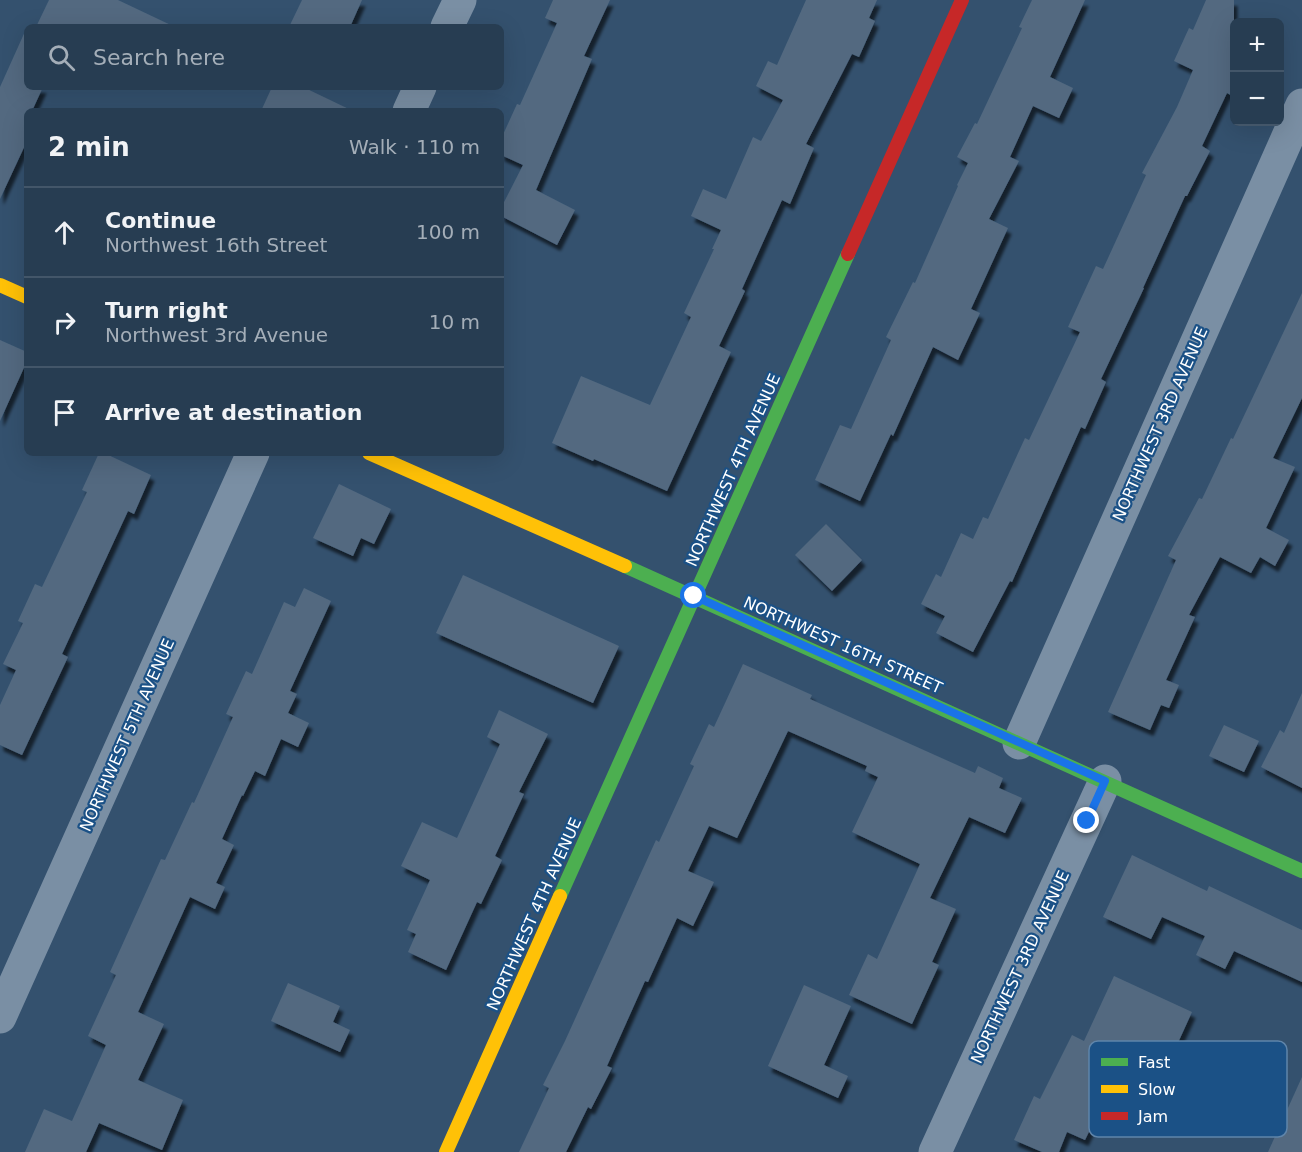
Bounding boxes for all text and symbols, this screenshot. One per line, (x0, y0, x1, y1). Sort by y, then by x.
map controls (1230, 18, 1284, 126)
button: + (1230, 18, 1284, 72)
search box (24, 24, 504, 90)
icon: search (45, 41, 78, 74)
text: Search here (93, 45, 225, 70)
button: − (1230, 72, 1284, 126)
text: 2 min (48, 132, 130, 162)
text: Walk · 110 m (349, 135, 480, 159)
text: Continue (105, 208, 216, 233)
icon: ahead (48, 216, 81, 249)
text: 100 m (416, 220, 480, 244)
text: Northwest 16th Street (105, 233, 327, 257)
text: Turn right (105, 298, 228, 323)
icon: right (48, 306, 81, 339)
text: 10 m (429, 310, 480, 334)
text: Northwest 3rd Avenue (105, 323, 328, 347)
street label: NORTHWEST 3RD AVENUE (1108, 324, 1212, 524)
street label: NORTHWEST 4TH AVENUE (682, 371, 784, 569)
icon: arrive (48, 396, 81, 429)
text: Arrive at destination (105, 400, 362, 425)
route start (680, 582, 706, 608)
street label: NORTHWEST 16TH STREET (741, 592, 946, 698)
street label: NORTHWEST 5TH AVENUE (76, 636, 178, 834)
route end (1073, 807, 1099, 833)
street label: NORTHWEST 4TH AVENUE (483, 815, 585, 1013)
street label: NORTHWEST 3RD AVENUE (967, 867, 1073, 1067)
legend (1089, 1041, 1287, 1137)
text: Fast (1138, 1053, 1170, 1072)
text: Slow (1138, 1080, 1175, 1099)
text: Jam (1137, 1107, 1168, 1126)

